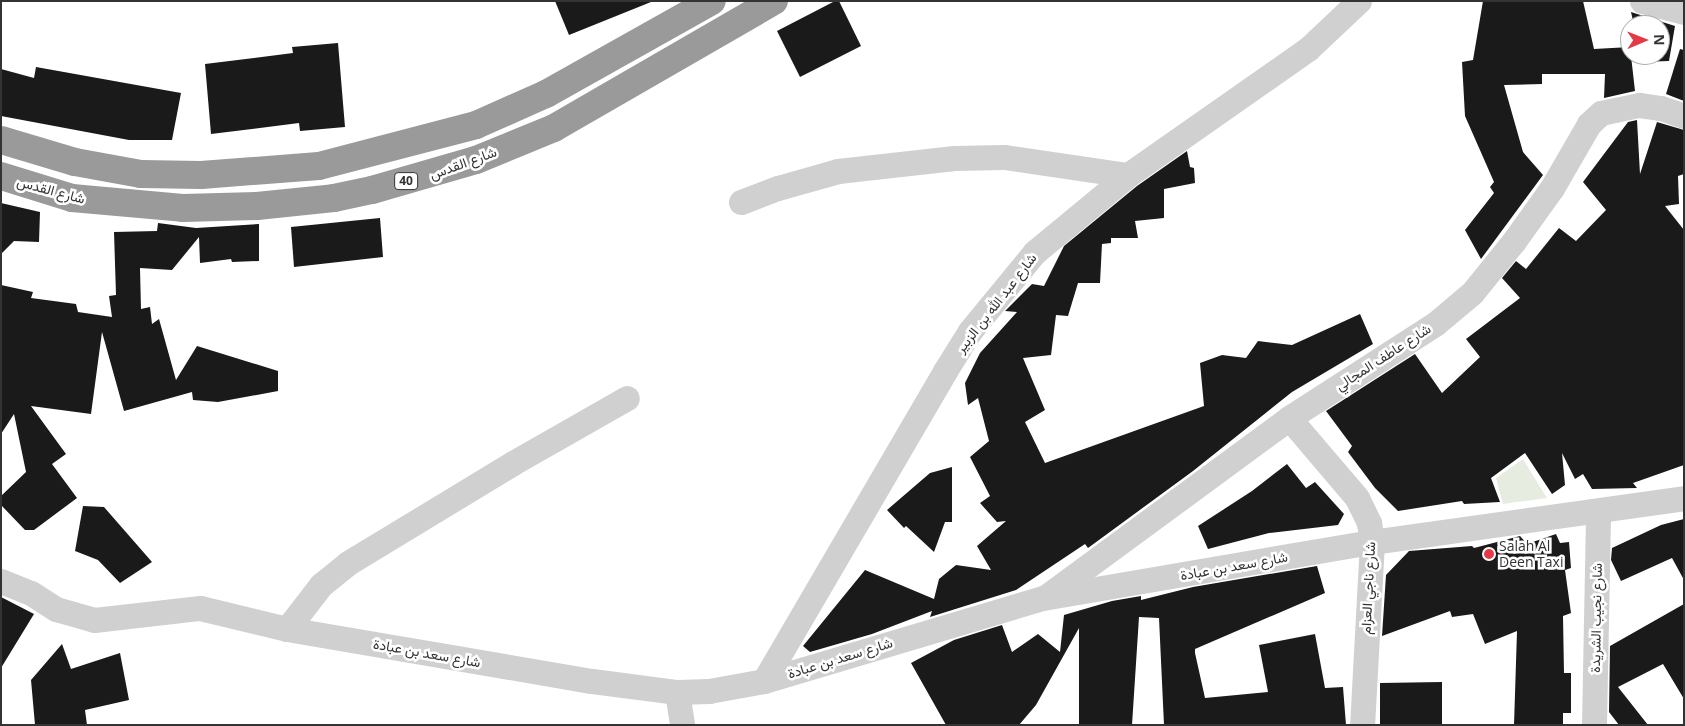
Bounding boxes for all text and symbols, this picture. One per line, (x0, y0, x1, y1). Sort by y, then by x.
north arrow (1620, 15, 1670, 65)
text: N (1650, 34, 1669, 46)
street label: شارع القدس (427, 143, 499, 183)
road number: 40 (394, 172, 418, 190)
street label: شارع القدس (15, 173, 87, 207)
street label: شارع عبد الله بن الزبير (952, 250, 1040, 356)
street label: شارع عاطف المجالي (1332, 320, 1434, 394)
place label: Salah Al Deen Taxi (1499, 538, 1563, 570)
street label: شارع ناجي العزام (1357, 541, 1379, 635)
street label: شارع سعد بن عبادة (1179, 548, 1289, 584)
marker: Salah Al Deen Taxi (1483, 548, 1495, 560)
street label: شارع نجيب الشريدة (1587, 563, 1605, 673)
street label: شارع سعد بن عبادة (786, 634, 894, 682)
street label: شارع سعد بن عبادة (372, 635, 482, 671)

